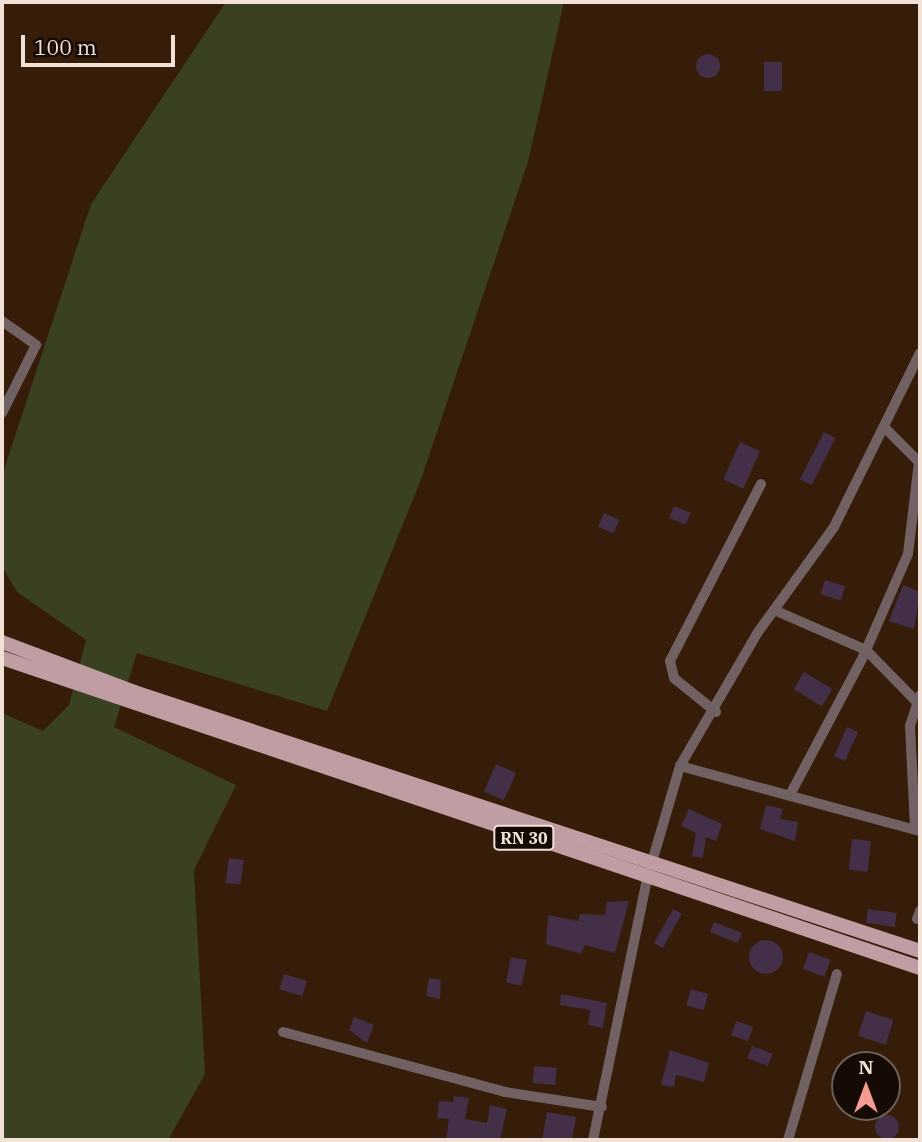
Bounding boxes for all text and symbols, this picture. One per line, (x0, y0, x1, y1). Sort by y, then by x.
scale bar (24, 21, 178, 65)
text: 100 m (34, 33, 97, 61)
road number: RN 30 (492, 825, 556, 850)
north arrow (831, 1051, 901, 1121)
text: N (858, 1055, 874, 1079)

